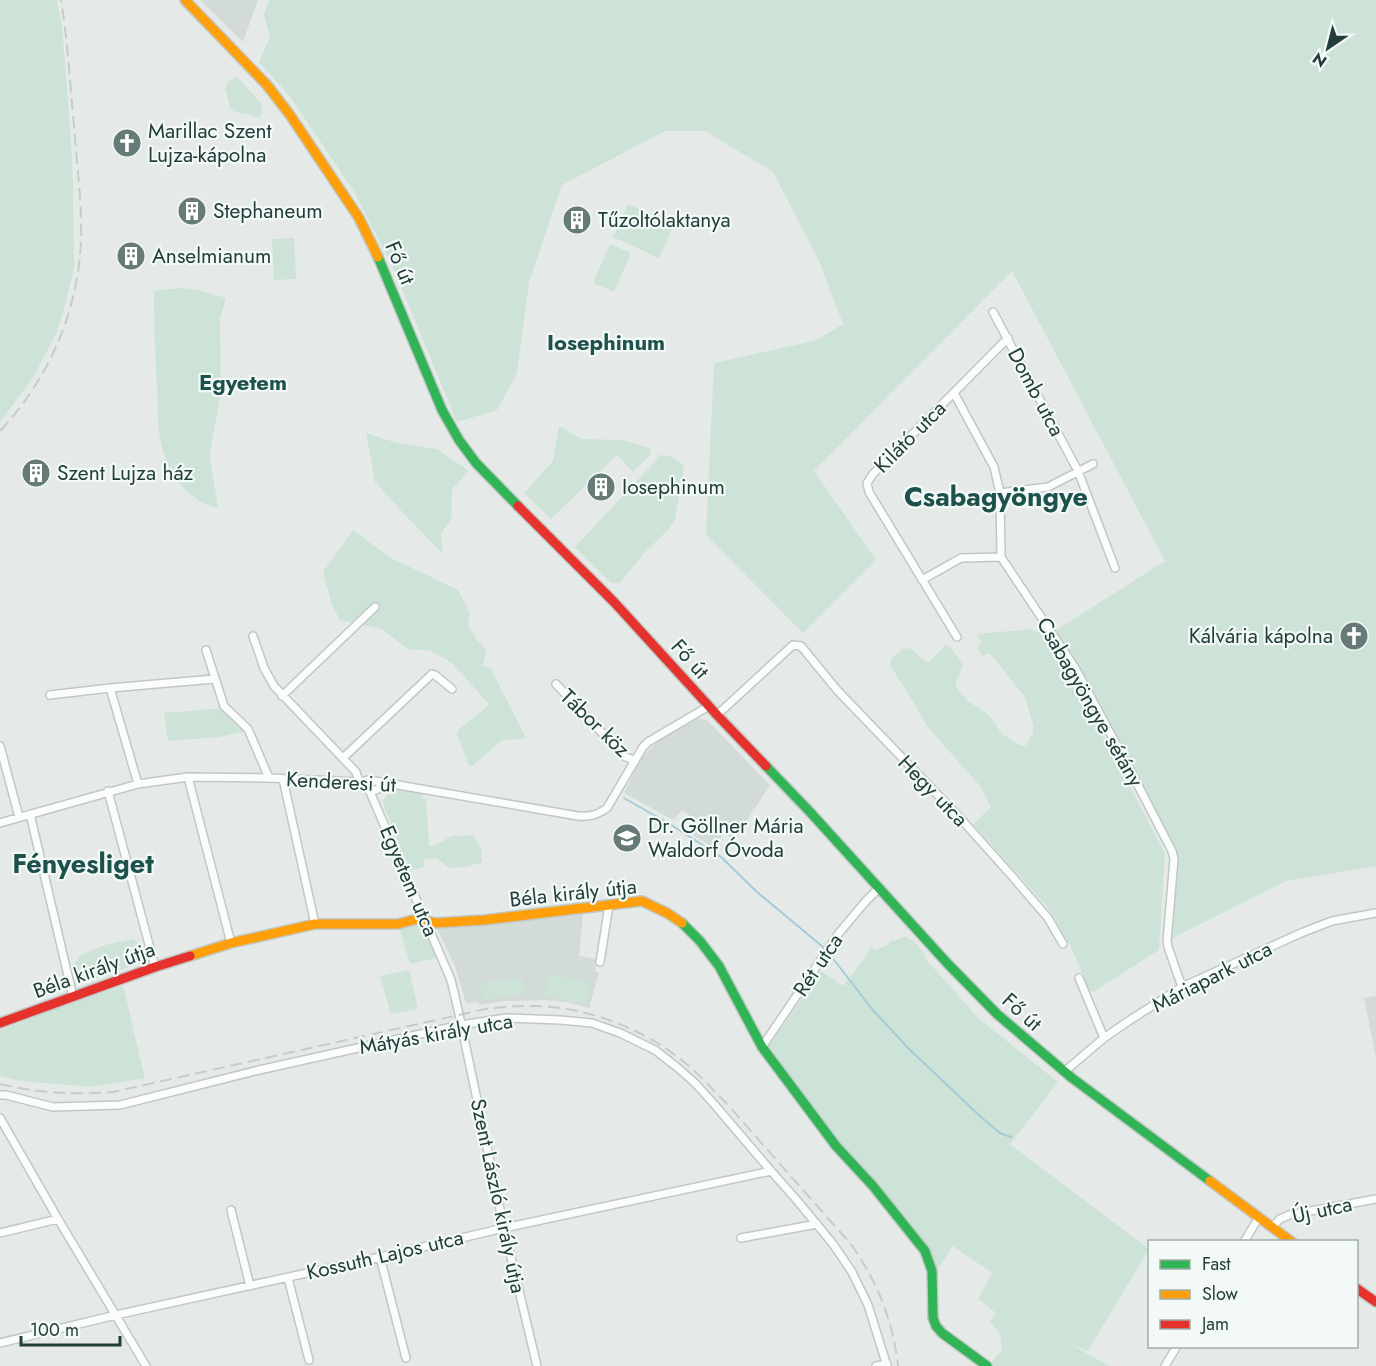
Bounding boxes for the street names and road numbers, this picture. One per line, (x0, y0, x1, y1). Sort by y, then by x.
street label: Fő út (378, 237, 422, 289)
street label: Domb utca (1000, 342, 1072, 442)
street label: Kilátó utca (867, 394, 953, 480)
street label: Csabagyöngye sétány (1029, 612, 1151, 793)
street label: Fő út (664, 632, 716, 686)
street label: Tábor köz (553, 682, 637, 764)
street label: Hegy utca (891, 748, 975, 834)
street label: Kenderesi út (285, 764, 397, 800)
street label: Egyetem utca (372, 821, 446, 941)
street label: Béla király útja (508, 871, 638, 915)
street label: Rét utca (786, 928, 850, 1002)
street label: Béla király útja (29, 934, 159, 1006)
street label: Máriapark utca (1147, 934, 1277, 1020)
street label: Fő út (995, 986, 1049, 1038)
street label: Mátyás király utca (357, 1006, 515, 1062)
street label: Szent László király útja (463, 1096, 533, 1296)
street label: Új utca (1289, 1189, 1355, 1231)
street label: Kossuth Lajos utca (304, 1222, 466, 1288)

